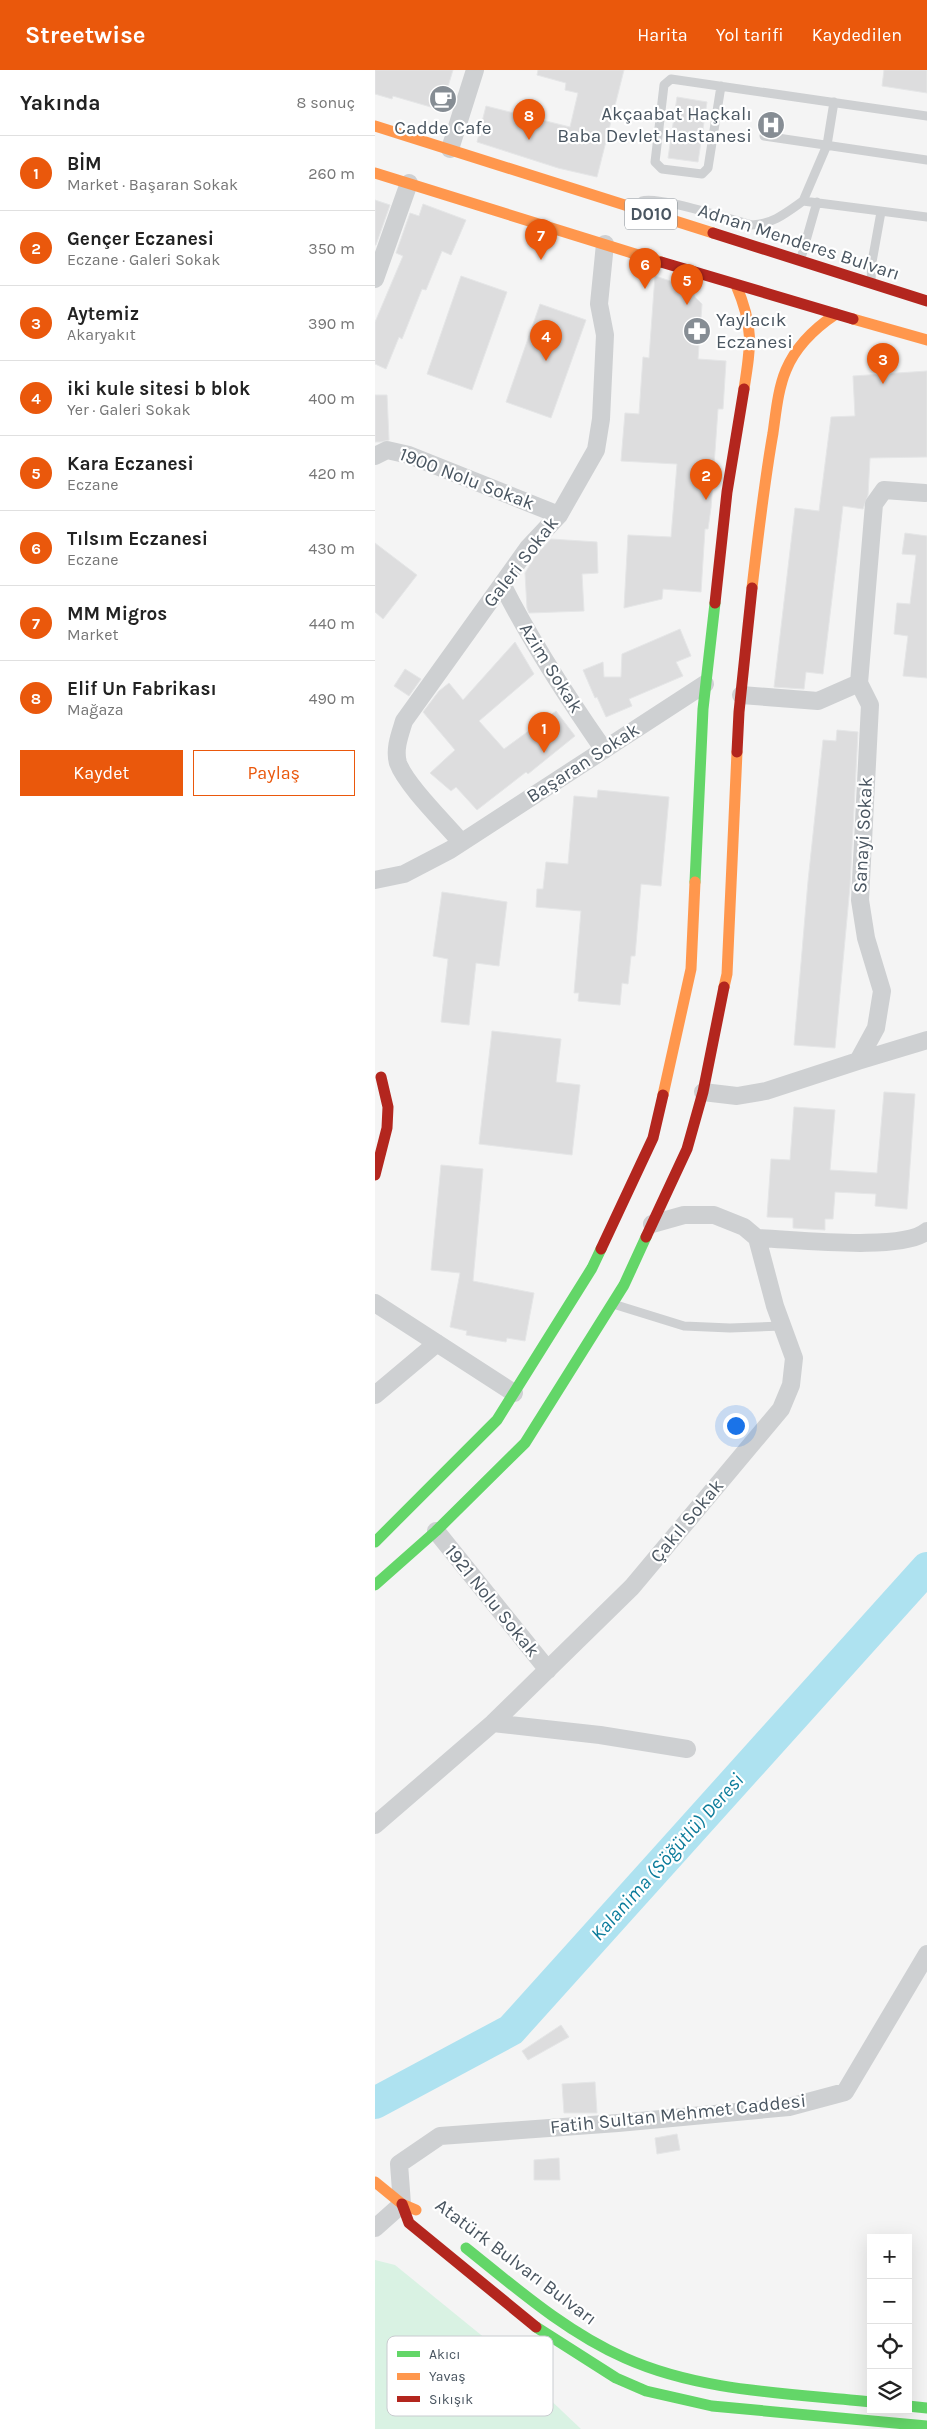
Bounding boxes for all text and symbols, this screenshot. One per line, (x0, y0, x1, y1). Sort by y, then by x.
text: Streetwise (25, 21, 146, 49)
text: Harita (637, 24, 688, 46)
text: Yol tarifi (716, 24, 784, 46)
text: Kaydedilen (812, 24, 902, 46)
cafe icon: Cadde Cafe (428, 84, 458, 114)
text: Yakında (20, 91, 101, 115)
text: 8 sonuç (297, 93, 355, 112)
pin: 8 (513, 99, 545, 140)
place label: Akçaabat Haçkalı Baba Devlet Hastanesi (557, 103, 752, 147)
hospital icon: Akçaabat Haçkalı Baba Devlet Hastanesi (756, 110, 786, 140)
place label: Cadde Cafe (394, 117, 492, 139)
text: BİM (67, 153, 102, 175)
text: 1 (33, 164, 39, 183)
text: 260 m (308, 164, 355, 183)
text: Market · Başaran Sokak (67, 175, 238, 194)
road number: D010 (625, 198, 677, 230)
street label: Adnan Menderes Bulvarı (695, 199, 903, 285)
pin: 7 (525, 219, 557, 260)
text: Gençer Eczanesi (67, 228, 214, 250)
text: 2 (31, 239, 41, 258)
text: 350 m (308, 239, 355, 258)
pin: 6 (629, 248, 661, 289)
text: Eczane · Galeri Sokak (67, 250, 220, 269)
pin: 5 (671, 264, 703, 305)
text: Aytemiz (67, 303, 139, 325)
place label: Yaylacık Eczanesi (716, 309, 793, 353)
text: 3 (31, 314, 41, 333)
text: 390 m (308, 314, 355, 333)
pharmacy icon: Yaylacık Eczanesi (682, 316, 712, 346)
pin: 4 (530, 320, 562, 361)
text: Akaryakıt (67, 325, 136, 344)
pin: 3 (867, 343, 899, 384)
text: iki kule sitesi b blok (67, 378, 250, 400)
text: 4 (31, 389, 41, 408)
text: 400 m (308, 389, 355, 408)
text: Yer · Galeri Sokak (67, 400, 191, 419)
street label: 1900 Nolu Sokak (396, 443, 538, 515)
text: Kara Eczanesi (67, 453, 194, 475)
pin: 2 (690, 459, 722, 500)
text: 5 (31, 464, 41, 483)
text: 420 m (309, 464, 355, 483)
text: Eczane (67, 475, 119, 494)
street label: Galeri Sokak (479, 512, 563, 612)
text: Tılsım Eczanesi (67, 528, 208, 550)
text: 6 (31, 539, 41, 558)
text: 430 m (308, 539, 355, 558)
text: Eczane (67, 550, 119, 569)
text: MM Migros (67, 603, 167, 625)
text: 7 (32, 614, 40, 633)
text: 440 m (309, 614, 355, 633)
street label: Azim Sokak (515, 619, 587, 717)
text: Market (67, 625, 118, 644)
text: Elif Un Fabrikası (67, 678, 217, 700)
text: 8 (31, 689, 41, 708)
text: 490 m (309, 689, 355, 708)
text: Mağaza (67, 700, 124, 719)
pin: 1 (528, 712, 560, 753)
street label: Başaran Sokak (523, 718, 644, 808)
button: Kaydet (20, 750, 183, 796)
button: Paylaş (193, 750, 355, 796)
street label: Sanayi Sokak (849, 776, 877, 894)
your location (723, 1413, 749, 1439)
street label: Çakıl Sokak (646, 1475, 728, 1567)
street label: 1921 Nolu Sokak (440, 1541, 544, 1662)
water label: Kalanima (Söğütlü) Deresi (586, 1769, 748, 1945)
street label: Fatih Sultan Mehmet Caddesi (549, 2090, 807, 2138)
street label: Atatürk Bulvarı Bulvarı (431, 2194, 601, 2330)
map controls (867, 2234, 912, 2414)
button: + (867, 2234, 912, 2279)
button: − (867, 2279, 912, 2324)
button: locate (867, 2324, 912, 2369)
legend (387, 2336, 553, 2416)
text: Akıcı (429, 2346, 461, 2363)
text: Yavaş (429, 2368, 466, 2385)
button: layers (867, 2369, 912, 2414)
text: Sıkışık (429, 2391, 473, 2408)

